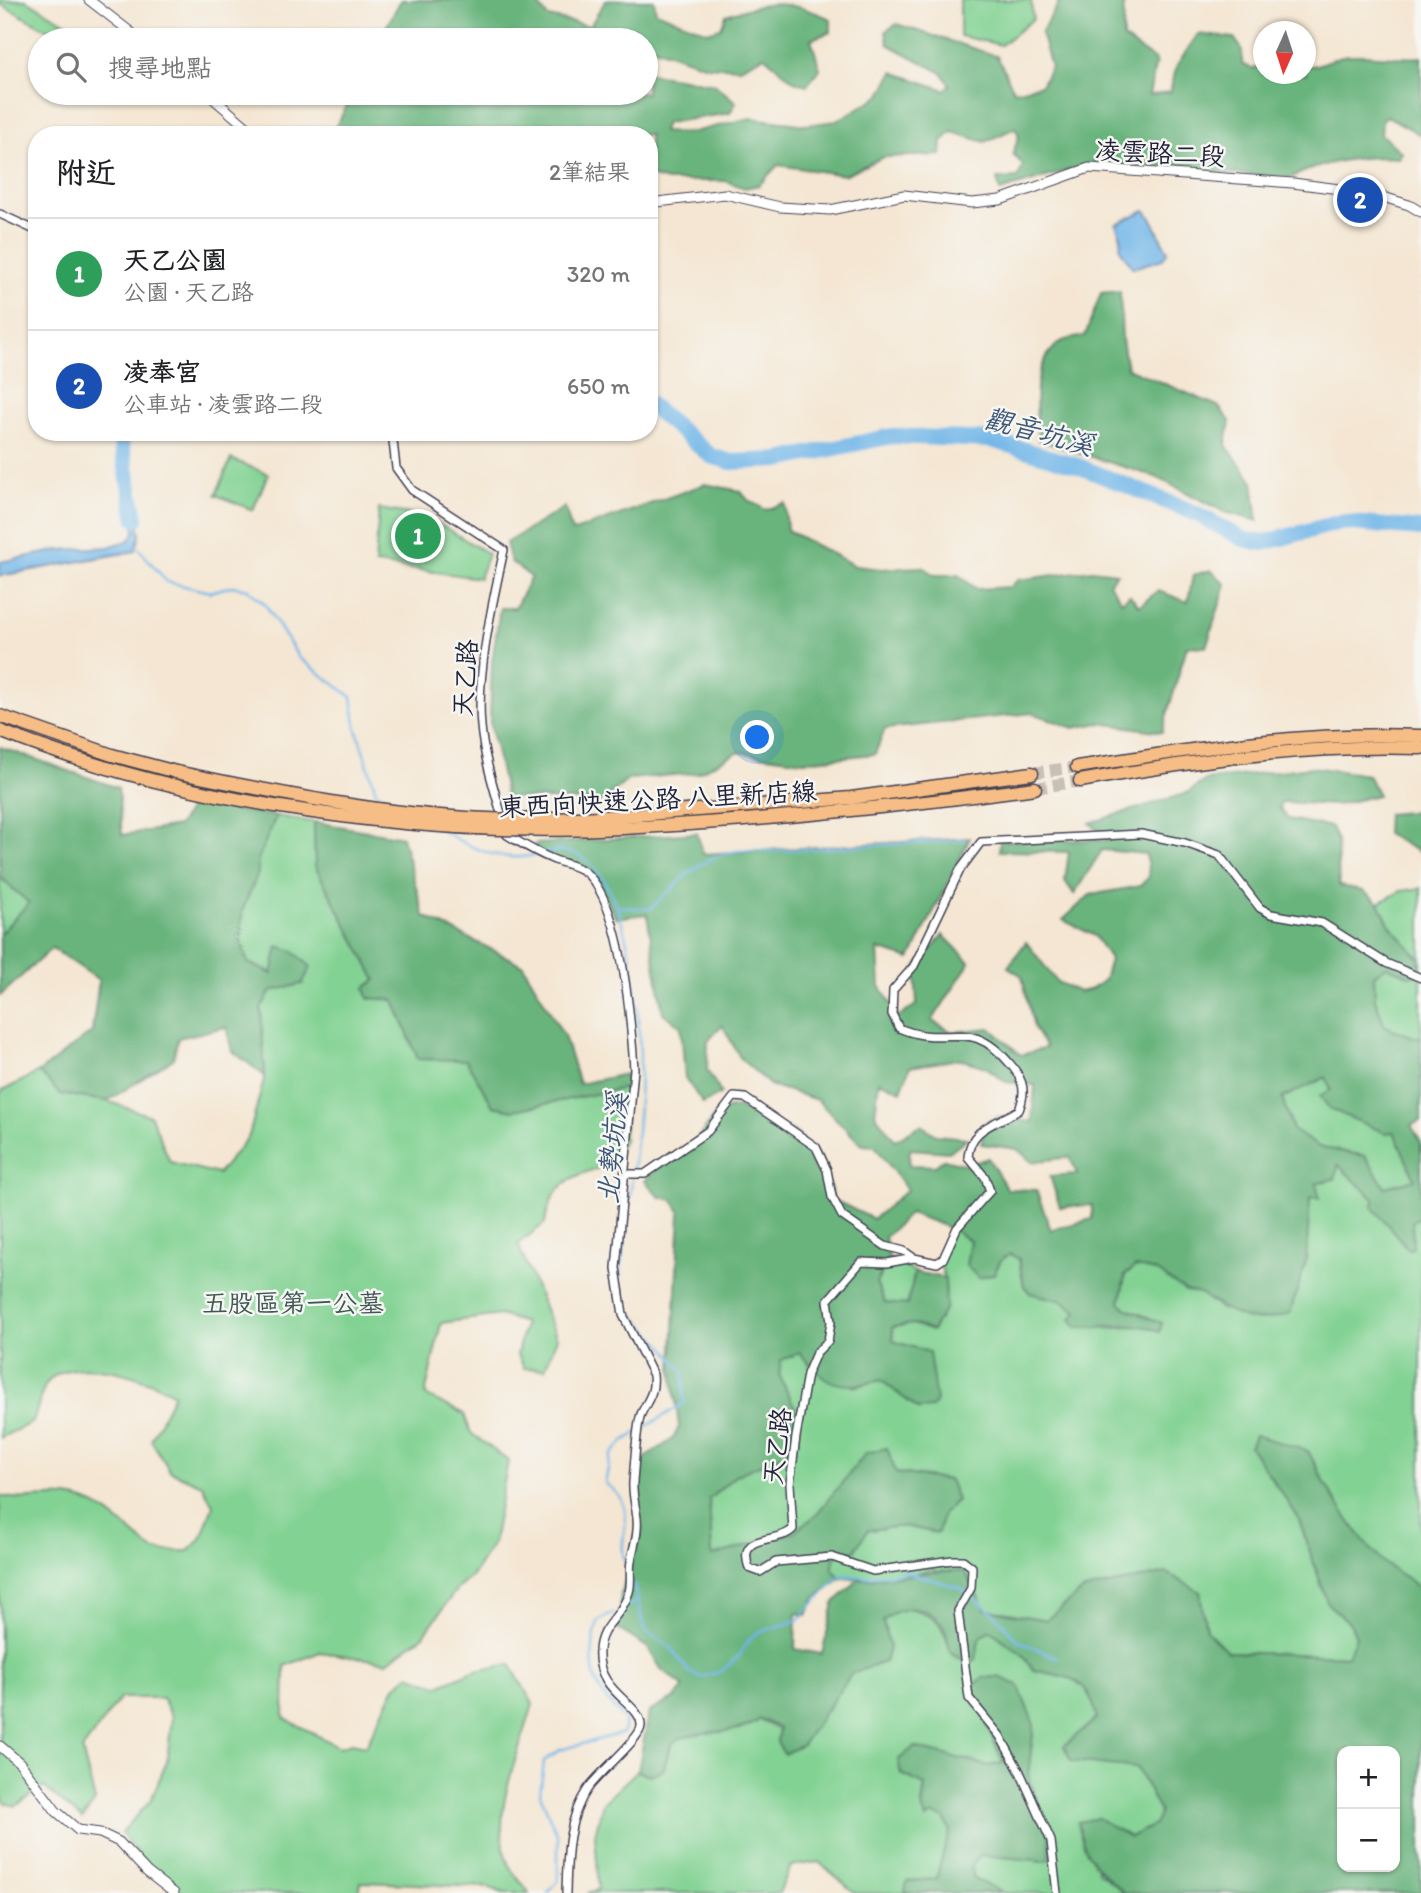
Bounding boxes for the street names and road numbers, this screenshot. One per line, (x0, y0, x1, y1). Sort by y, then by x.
street label: 凌雲路二段 (1094, 134, 1226, 172)
street label: 天乙路 (446, 638, 484, 718)
street label: 東西向快速公路 八里新店線 (498, 775, 818, 823)
street label: 天乙路 (756, 1405, 798, 1487)

